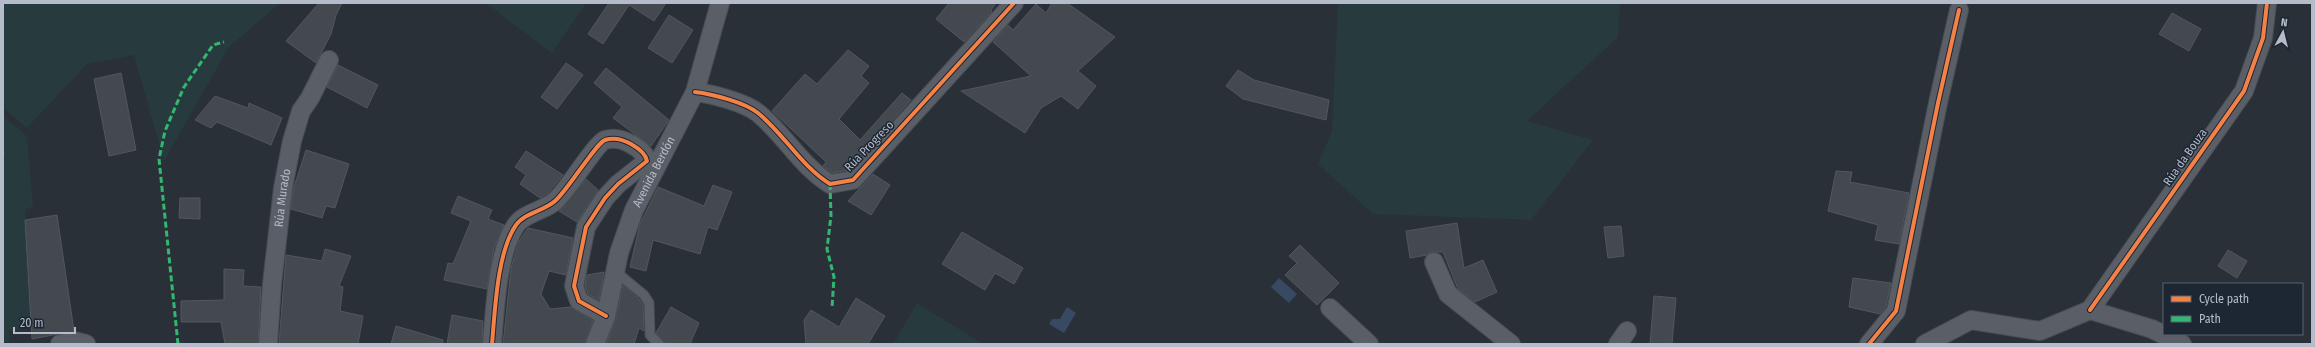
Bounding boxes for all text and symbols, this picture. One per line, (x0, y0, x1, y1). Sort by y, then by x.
north arrow (2263, 12, 2303, 52)
text: N (2280, 16, 2288, 29)
street label: Rúa Progreso (842, 118, 896, 174)
street label: Rúa da Bouza (2160, 126, 2210, 188)
street label: Avenida Berdón (630, 134, 678, 209)
street label: Rúa Murado (272, 167, 294, 228)
legend (2163, 283, 2303, 335)
text: Cycle path (2199, 292, 2249, 306)
scale bar (14, 309, 75, 335)
text: Path (2199, 312, 2221, 326)
text: 20 m (20, 316, 44, 330)

